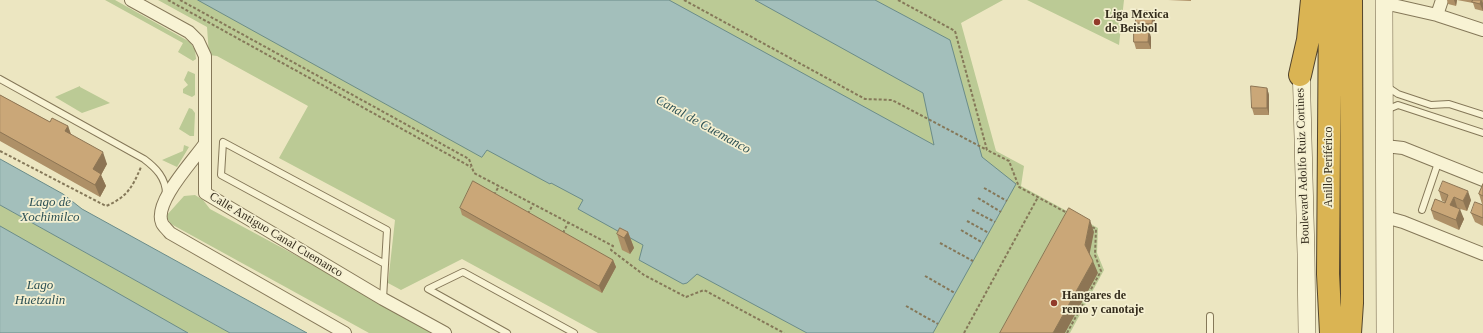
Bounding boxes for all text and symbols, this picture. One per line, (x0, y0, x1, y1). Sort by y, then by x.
place label: Liga Mexica de Beisbol (1105, 8, 1169, 36)
marker: Liga Mexica de Beisbol (1092, 17, 1102, 27)
street label: Boulevard Adolfo Ruiz Cortines (1293, 88, 1313, 244)
water label: Canal de Cuemanco (653, 92, 753, 158)
street label: Anillo Periférico (1322, 127, 1336, 207)
street label: Calle Antiguo Canal Cuemanco (207, 189, 345, 281)
water label: Lago de Xochimilco (20, 195, 80, 226)
water label: Lago Huetzalin (15, 278, 65, 309)
place label: Hangares de remo y canotaje (1062, 289, 1144, 317)
marker: Hangares de remo y canotaje (1049, 298, 1059, 308)

